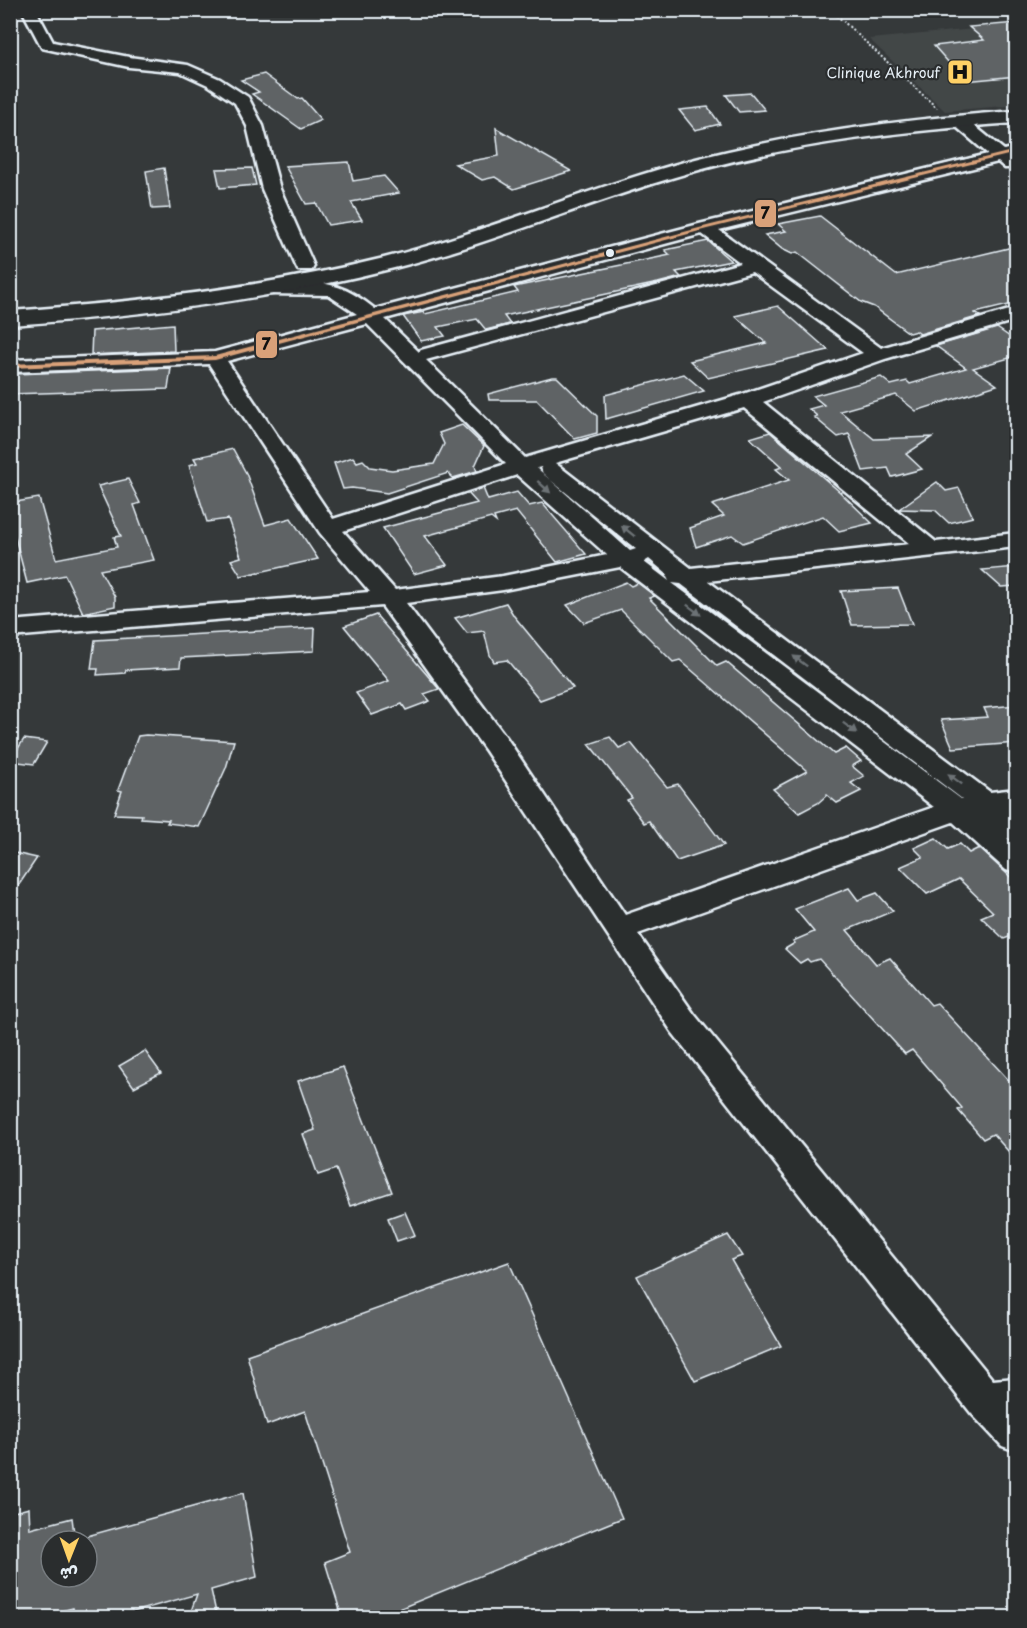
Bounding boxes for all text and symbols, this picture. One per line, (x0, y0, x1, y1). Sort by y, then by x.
hospital icon: Clinique Akhrouf (945, 57, 975, 87)
place label: Clinique Akhrouf (826, 62, 942, 83)
line badge: 7 (754, 199, 777, 228)
text: 7 (760, 200, 770, 224)
unlabelled marker (604, 247, 616, 259)
line badge: 7 (255, 330, 278, 359)
text: 7 (261, 331, 271, 355)
one-way arrow (536, 480, 551, 493)
one-way arrow (621, 525, 636, 538)
one-way arrow (686, 604, 702, 616)
one-way arrow (792, 655, 808, 668)
one-way arrow (842, 722, 857, 734)
one-way arrow (948, 774, 963, 786)
north arrow (39, 1529, 99, 1589)
text: ش (60, 1563, 78, 1587)

